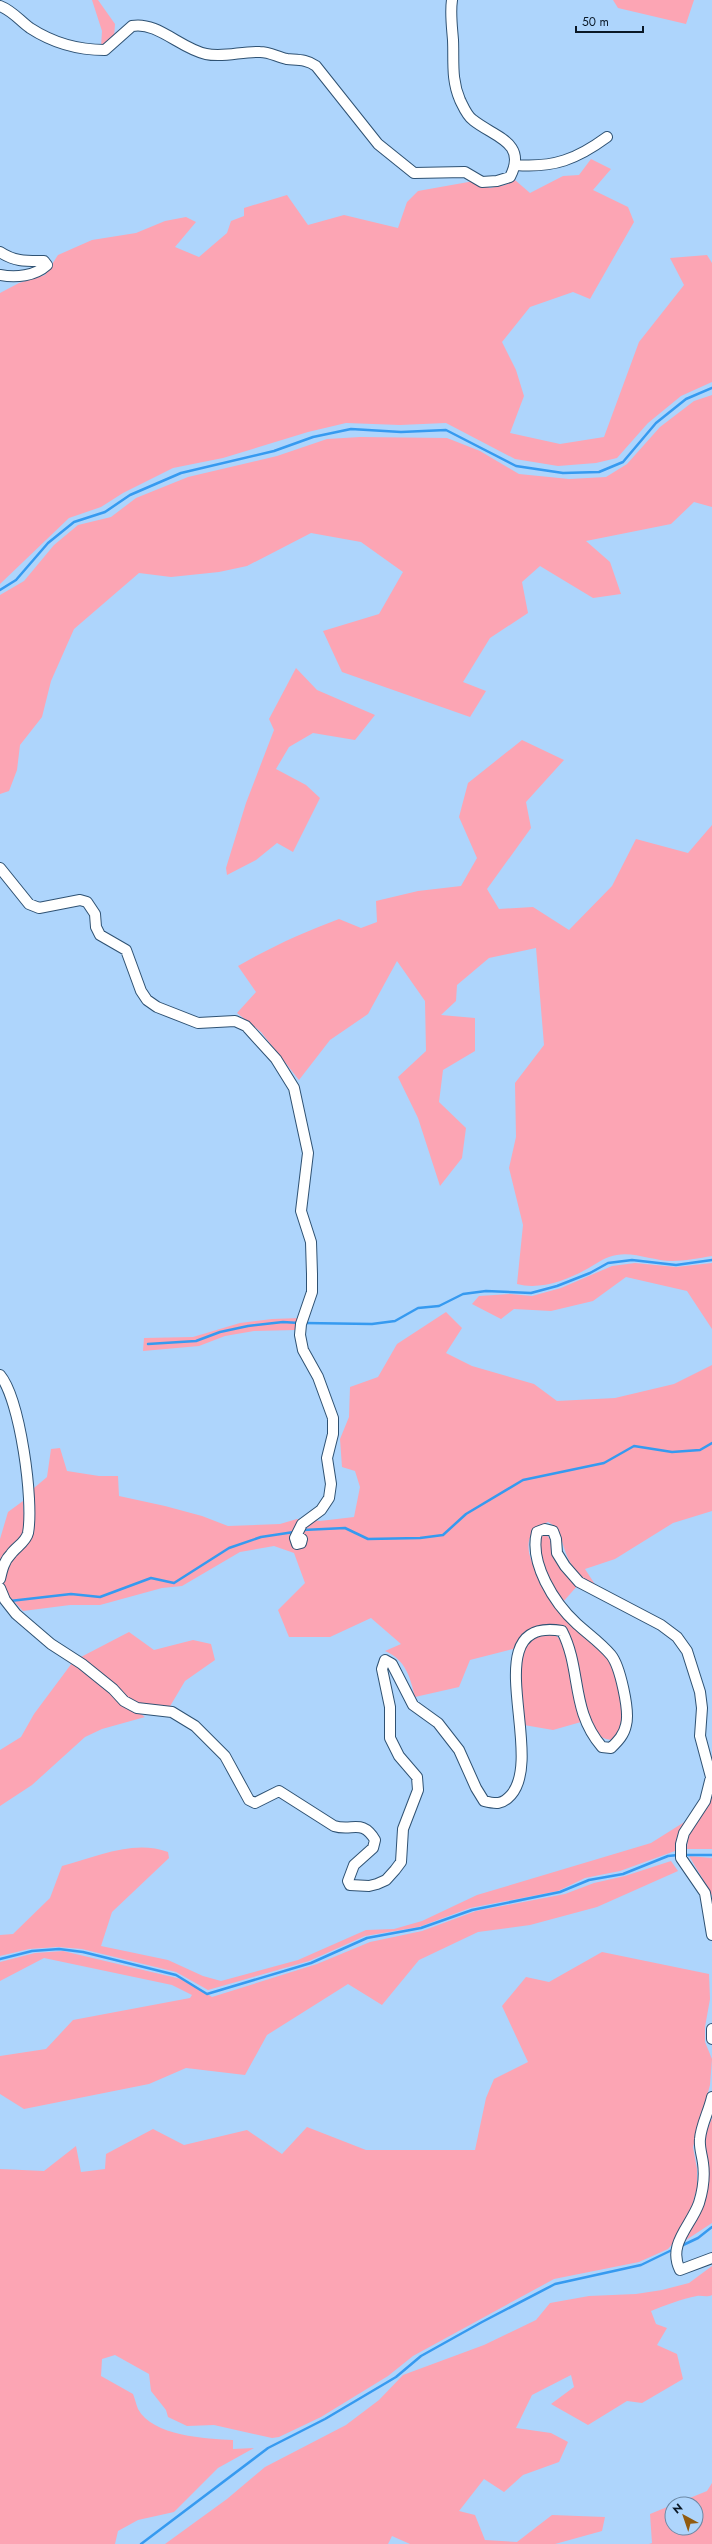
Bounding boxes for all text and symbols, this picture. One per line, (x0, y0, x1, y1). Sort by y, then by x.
scale bar (576, 8, 643, 34)
text: 50 m (582, 13, 609, 31)
north arrow (664, 2496, 704, 2536)
text: N (669, 2499, 686, 2517)

